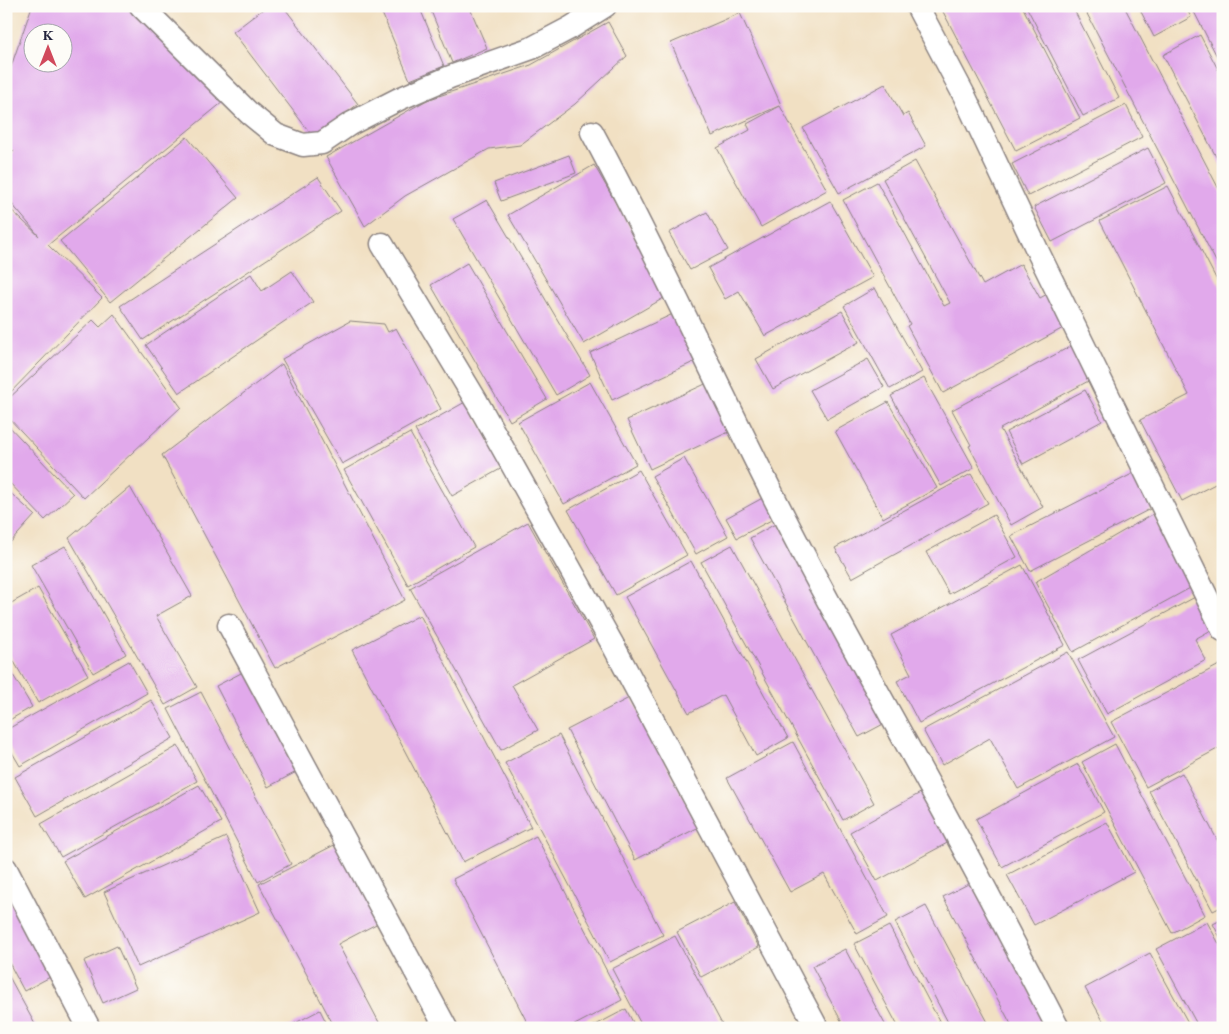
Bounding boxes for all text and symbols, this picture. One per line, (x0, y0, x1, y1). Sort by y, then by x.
north arrow (22, 22, 72, 72)
text: K (43, 26, 54, 44)

